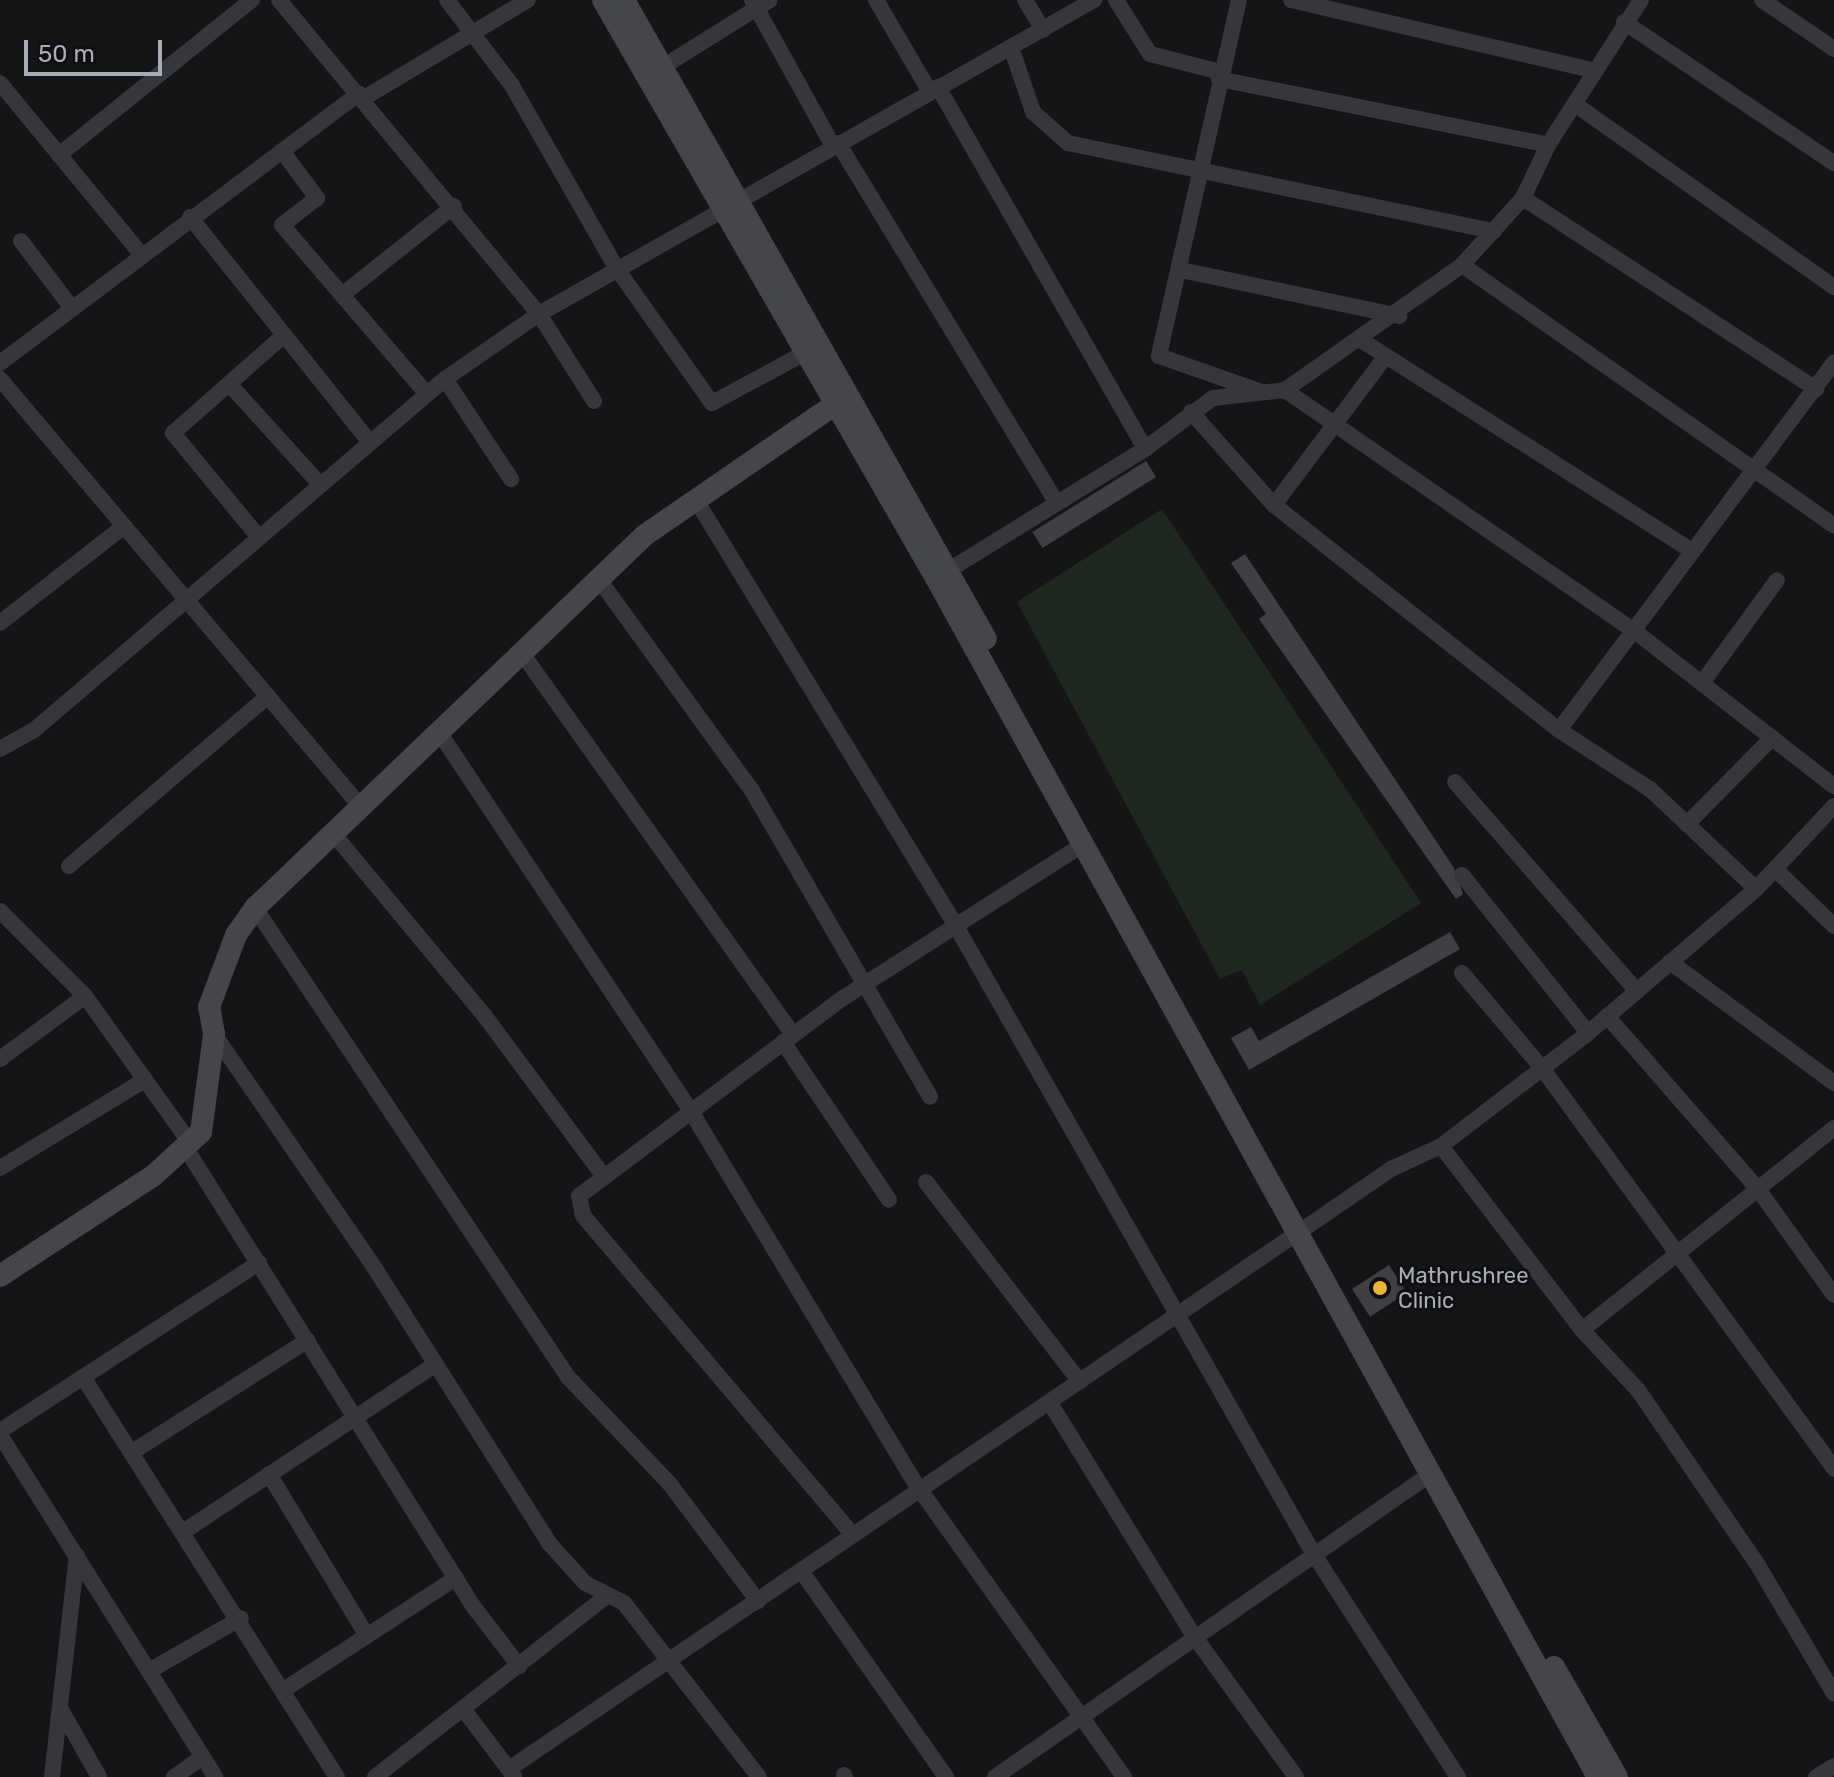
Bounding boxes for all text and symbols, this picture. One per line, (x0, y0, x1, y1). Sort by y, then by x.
scale bar (28, 24, 166, 74)
text: 50 m (38, 40, 95, 68)
place label: Mathrushree Clinic (1398, 1262, 1529, 1314)
marker: Mathrushree Clinic (1369, 1277, 1391, 1299)

